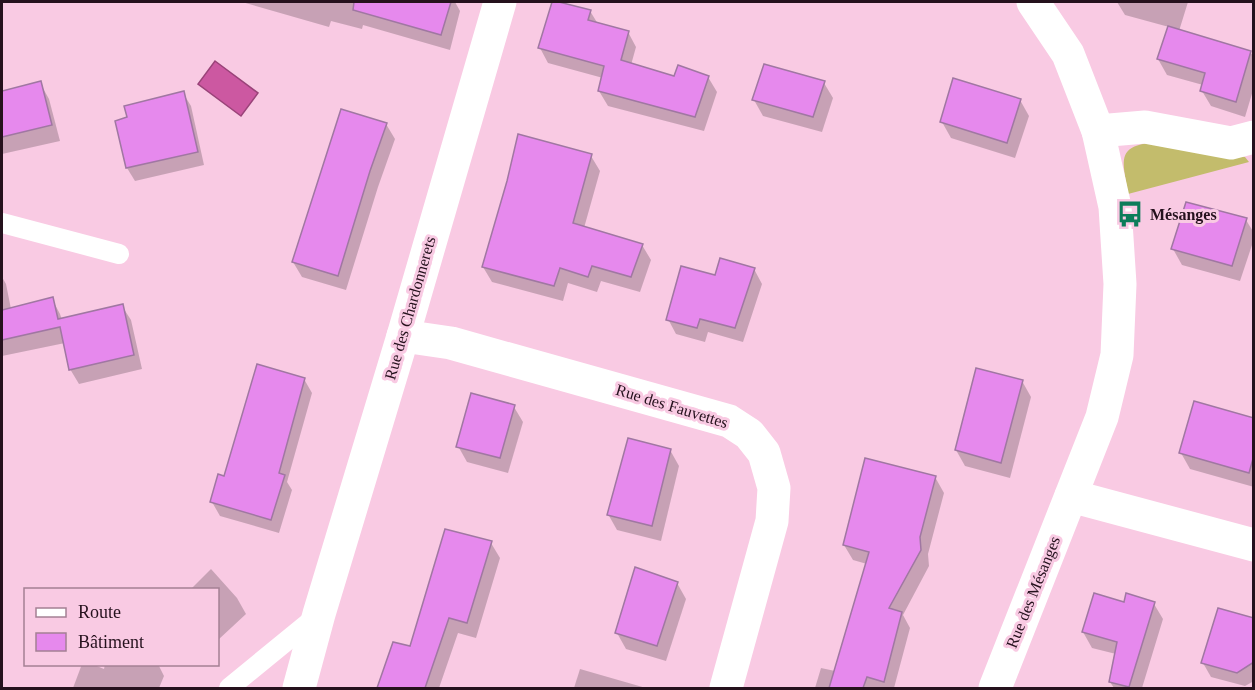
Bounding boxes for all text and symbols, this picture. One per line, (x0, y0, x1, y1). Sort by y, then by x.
bus stop icon: Mésanges (1115, 199, 1145, 229)
place label: Mésanges (1150, 206, 1217, 224)
street label: Rue des Chardonnerets (381, 234, 439, 382)
street label: Rue des Fauvettes (614, 381, 730, 431)
street label: Rue des Mésanges (1003, 534, 1064, 651)
legend (24, 588, 219, 666)
text: Route (78, 602, 121, 622)
text: Bâtiment (78, 632, 144, 652)

